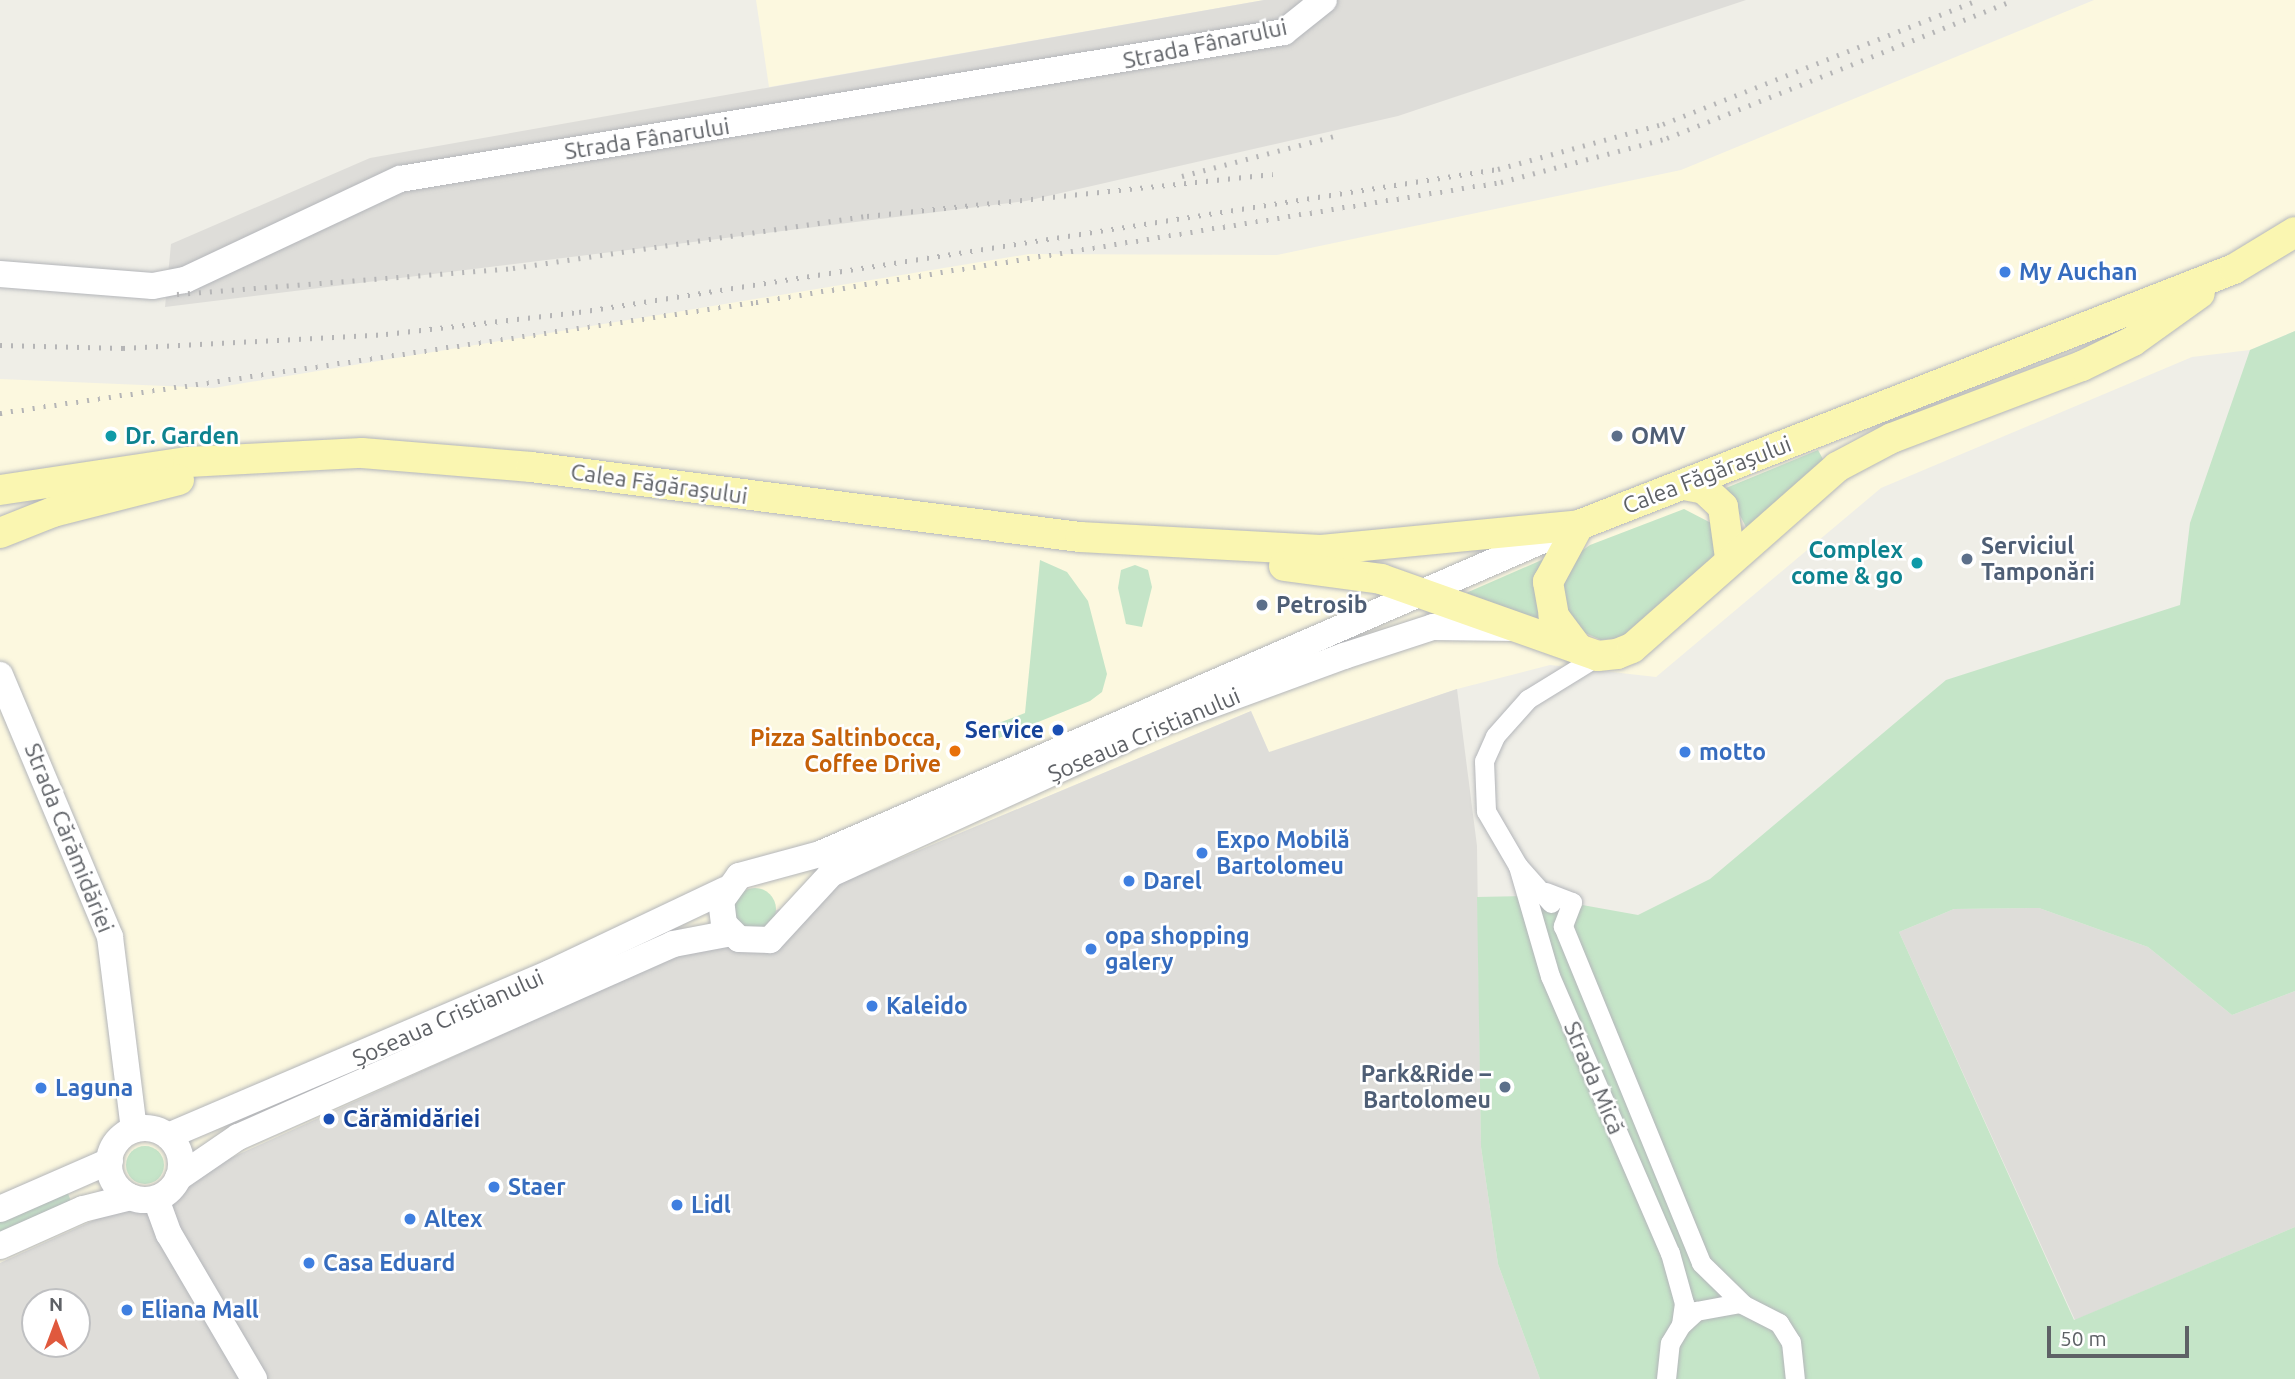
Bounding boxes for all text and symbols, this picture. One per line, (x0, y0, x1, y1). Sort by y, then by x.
street label: Strada Fânarului (1121, 13, 1289, 75)
street label: Strada Fânarului (562, 112, 732, 166)
place label: My Auchan (2019, 258, 2137, 286)
marker: My Auchan (1997, 264, 2013, 280)
place label: Dr. Garden (125, 422, 239, 450)
place label: OMV (1631, 422, 1686, 450)
marker: Dr. Garden (103, 428, 119, 444)
marker: OMV (1609, 428, 1625, 444)
street label: Calea Făgărașului (1619, 430, 1795, 520)
street label: Calea Făgărașului (569, 458, 749, 510)
place label: Serviciul Tamponări (1981, 532, 2095, 586)
place label: Complex come & go (1791, 536, 1903, 590)
marker: Serviciul Tamponări (1959, 551, 1975, 567)
marker: Complex come & go (1909, 555, 1925, 571)
place label: Petrosib (1276, 591, 1367, 619)
marker: Petrosib (1254, 597, 1270, 613)
street label: Șoseaua Cristianului (1044, 682, 1244, 788)
place label: Service (965, 716, 1044, 744)
marker: Service (1050, 722, 1066, 738)
place label: Pizza Saltinbocca, Coffee Drive (750, 724, 941, 778)
place label: motto (1699, 738, 1766, 766)
street label: Strada Cărămidăriei (18, 739, 120, 937)
marker: Pizza Saltinbocca, Coffee Drive (947, 743, 963, 759)
marker: motto (1677, 744, 1693, 760)
place label: Expo Mobilă Bartolomeu (1216, 826, 1350, 880)
marker: Expo Mobilă Bartolomeu (1194, 845, 1210, 861)
place label: Darel (1143, 867, 1202, 895)
marker: Darel (1121, 873, 1137, 889)
place label: opa shopping galery (1105, 922, 1250, 976)
marker: opa shopping galery (1083, 941, 1099, 957)
street label: Șoseaua Cristianului (348, 963, 548, 1073)
place label: Kaleido (886, 992, 968, 1020)
marker: Kaleido (864, 998, 880, 1014)
street label: Strada Mică (1558, 1017, 1630, 1139)
place label: Park&Ride – Bartolomeu (1361, 1060, 1491, 1114)
place label: Laguna (55, 1074, 133, 1102)
marker: Park&Ride – Bartolomeu (1497, 1079, 1513, 1095)
marker: Laguna (33, 1080, 49, 1096)
place label: Cărămidăriei (343, 1105, 480, 1133)
marker: Cărămidăriei (321, 1111, 337, 1127)
place label: Staer (508, 1173, 566, 1201)
marker: Staer (486, 1179, 502, 1195)
place label: Lidl (691, 1191, 731, 1219)
marker: Lidl (669, 1197, 685, 1213)
place label: Altex (424, 1205, 482, 1233)
marker: Altex (402, 1211, 418, 1227)
place label: Casa Eduard (323, 1249, 455, 1277)
marker: Casa Eduard (301, 1255, 317, 1271)
north arrow (21, 1288, 91, 1358)
text: N (49, 1293, 63, 1315)
place label: Eliana Mall (141, 1296, 259, 1324)
marker: Eliana Mall (119, 1302, 135, 1318)
scale bar (2050, 1312, 2192, 1356)
text: 50 m (2060, 1326, 2107, 1350)

